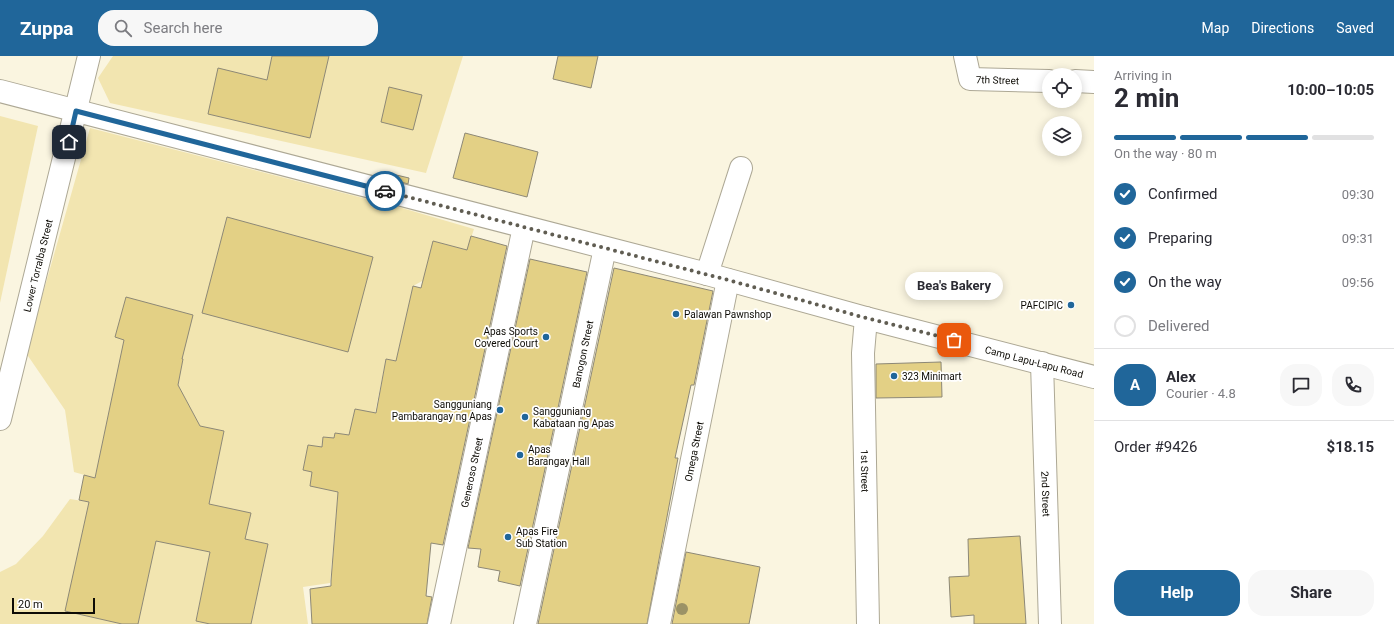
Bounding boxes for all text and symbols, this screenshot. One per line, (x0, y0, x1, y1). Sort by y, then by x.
search box (98, 10, 378, 46)
text: Zuppa (20, 17, 74, 40)
icon: search (112, 17, 134, 39)
text: Search here (144, 19, 222, 37)
text: Map (1202, 20, 1229, 36)
text: Directions (1251, 20, 1314, 36)
text: Saved (1336, 20, 1374, 36)
map controls (1042, 68, 1082, 156)
button: locate (1042, 68, 1082, 108)
text: Arriving in (1114, 68, 1172, 83)
street label: 7th Street (976, 74, 1019, 86)
text: 10:00–10:05 (1287, 81, 1374, 99)
text: 2 min (1114, 83, 1179, 113)
button: layers (1042, 116, 1082, 156)
pin (52, 125, 86, 159)
icon: home (58, 131, 80, 153)
text: On the way · 80 m (1114, 146, 1217, 161)
courier (365, 171, 405, 211)
icon: car (374, 180, 396, 202)
icon: check (1114, 183, 1136, 205)
text: Confirmed (1148, 185, 1218, 203)
text: 09:30 (1342, 187, 1374, 202)
street label: Lower Torralba Street (21, 218, 54, 313)
icon: check (1114, 227, 1136, 249)
text: Preparing (1148, 229, 1212, 247)
text: 09:31 (1342, 231, 1374, 246)
icon: check (1114, 271, 1136, 293)
callout: Bea's Bakery (905, 272, 1003, 300)
text: On the way (1148, 273, 1222, 291)
text: 09:56 (1342, 275, 1374, 290)
text: Bea's Bakery (917, 278, 991, 293)
place label: PAFCIPIC (1021, 300, 1063, 311)
marker: PAFCIPIC (1066, 300, 1076, 310)
marker: Palawan Pawnshop (671, 309, 681, 319)
place label: Palawan Pawnshop (684, 309, 772, 320)
text: Delivered (1148, 317, 1210, 335)
street label: Banogon Street (570, 319, 595, 389)
pin (937, 323, 971, 357)
place label: Apas Sports Covered Court (474, 326, 538, 349)
icon: bag (943, 329, 965, 351)
marker: Apas Sports Covered Court (541, 332, 551, 342)
street label: Camp Lapu-Lapu Road (984, 344, 1084, 380)
button: chat (1280, 364, 1322, 406)
button: phone (1332, 364, 1374, 406)
text: Alex (1166, 368, 1196, 386)
marker: 323 Minimart (889, 371, 899, 381)
place label: 323 Minimart (902, 371, 962, 382)
text: A (1130, 376, 1140, 394)
text: Courier · 4.8 (1166, 386, 1236, 401)
place label: Sangguniang Pambarangay ng Apas (392, 399, 492, 422)
marker: Sangguniang Pambarangay ng Apas (495, 405, 505, 415)
place label: Sangguniang Kabataan ng Apas (533, 406, 614, 429)
marker: Sangguniang Kabataan ng Apas (520, 412, 530, 422)
street label: Omega Street (682, 420, 705, 482)
street label: Generoso Street (459, 436, 484, 509)
text: Order #9426 (1114, 438, 1197, 456)
text: $18.15 (1327, 438, 1374, 456)
place label: Apas Barangay Hall (528, 444, 589, 467)
street label: 1st Street (859, 449, 871, 492)
marker: Apas Barangay Hall (515, 450, 525, 460)
street label: 2nd Street (1040, 471, 1052, 517)
place label: Apas Fire Sub Station (516, 526, 567, 549)
marker: Apas Fire Sub Station (503, 532, 513, 542)
button: Help (1114, 570, 1240, 616)
button: Share (1248, 570, 1374, 616)
scale bar (12, 596, 95, 615)
text: 20 m (18, 598, 43, 611)

